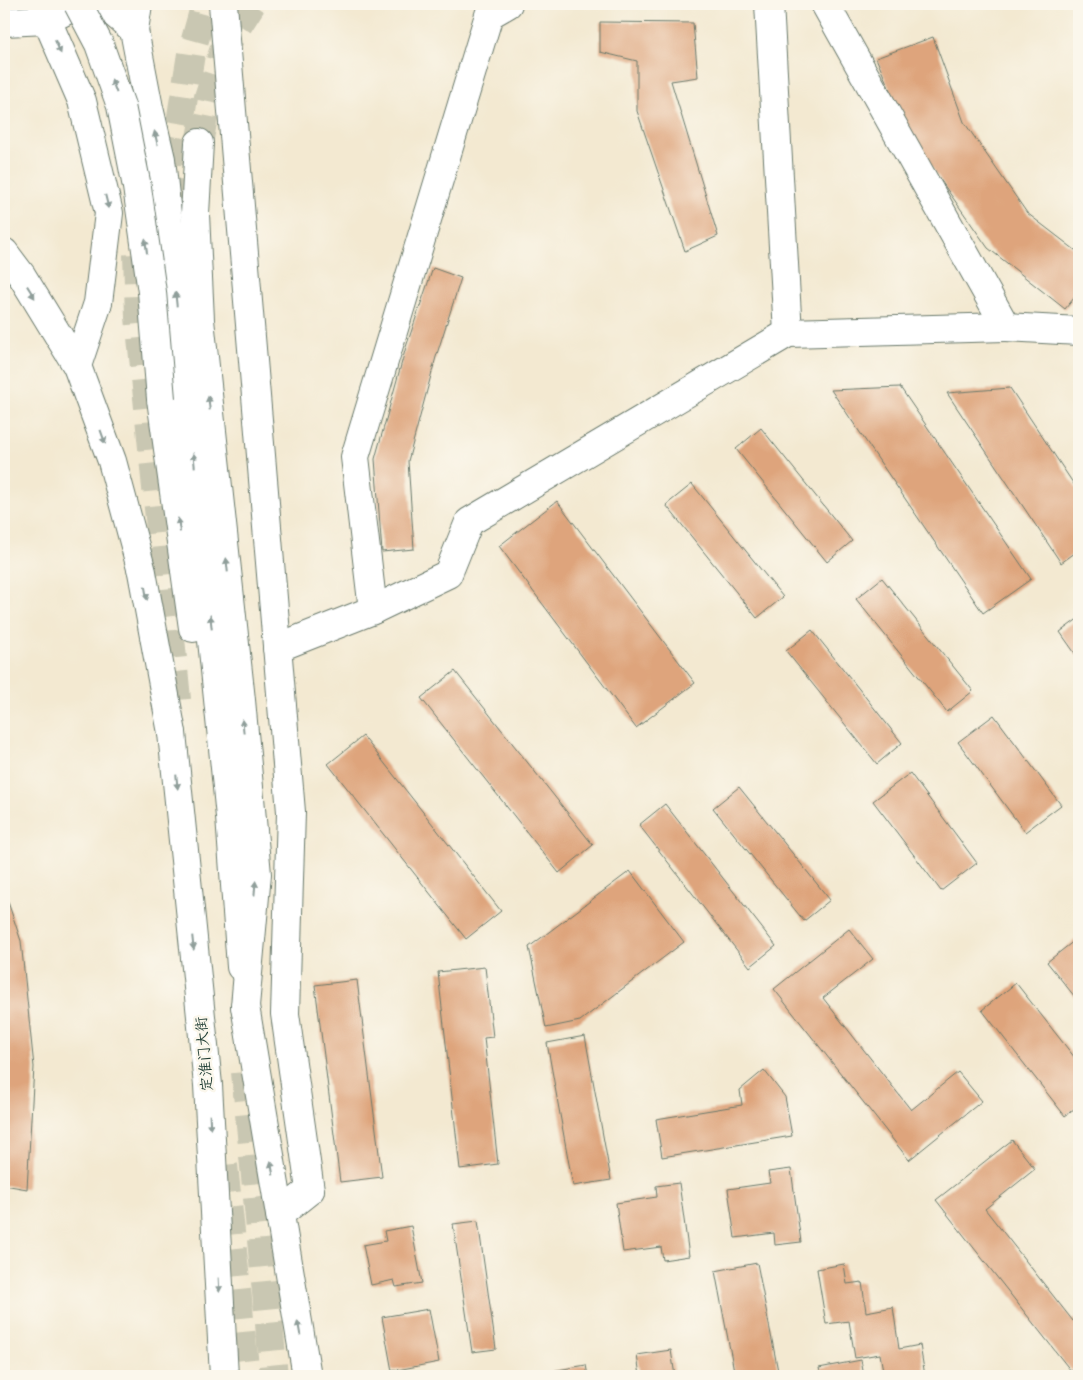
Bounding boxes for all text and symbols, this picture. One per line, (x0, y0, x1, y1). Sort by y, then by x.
one-way arrow (55, 40, 63, 54)
one-way arrow (110, 79, 117, 94)
one-way arrow (152, 130, 160, 145)
one-way arrow (103, 194, 111, 209)
one-way arrow (141, 237, 149, 253)
one-way arrow (27, 285, 36, 299)
one-way arrow (172, 290, 180, 306)
one-way arrow (205, 395, 213, 411)
one-way arrow (99, 430, 107, 445)
one-way arrow (190, 452, 198, 468)
one-way arrow (175, 516, 183, 532)
one-way arrow (223, 556, 231, 572)
one-way arrow (142, 586, 150, 601)
one-way arrow (206, 614, 214, 630)
one-way arrow (239, 718, 247, 734)
one-way arrow (173, 774, 181, 790)
one-way arrow (252, 880, 260, 896)
one-way arrow (189, 935, 197, 951)
street label: 定淮门大街 (188, 1016, 220, 1092)
one-way arrow (206, 1115, 214, 1131)
one-way arrow (267, 1160, 275, 1176)
one-way arrow (215, 1277, 223, 1293)
one-way arrow (295, 1320, 303, 1336)

